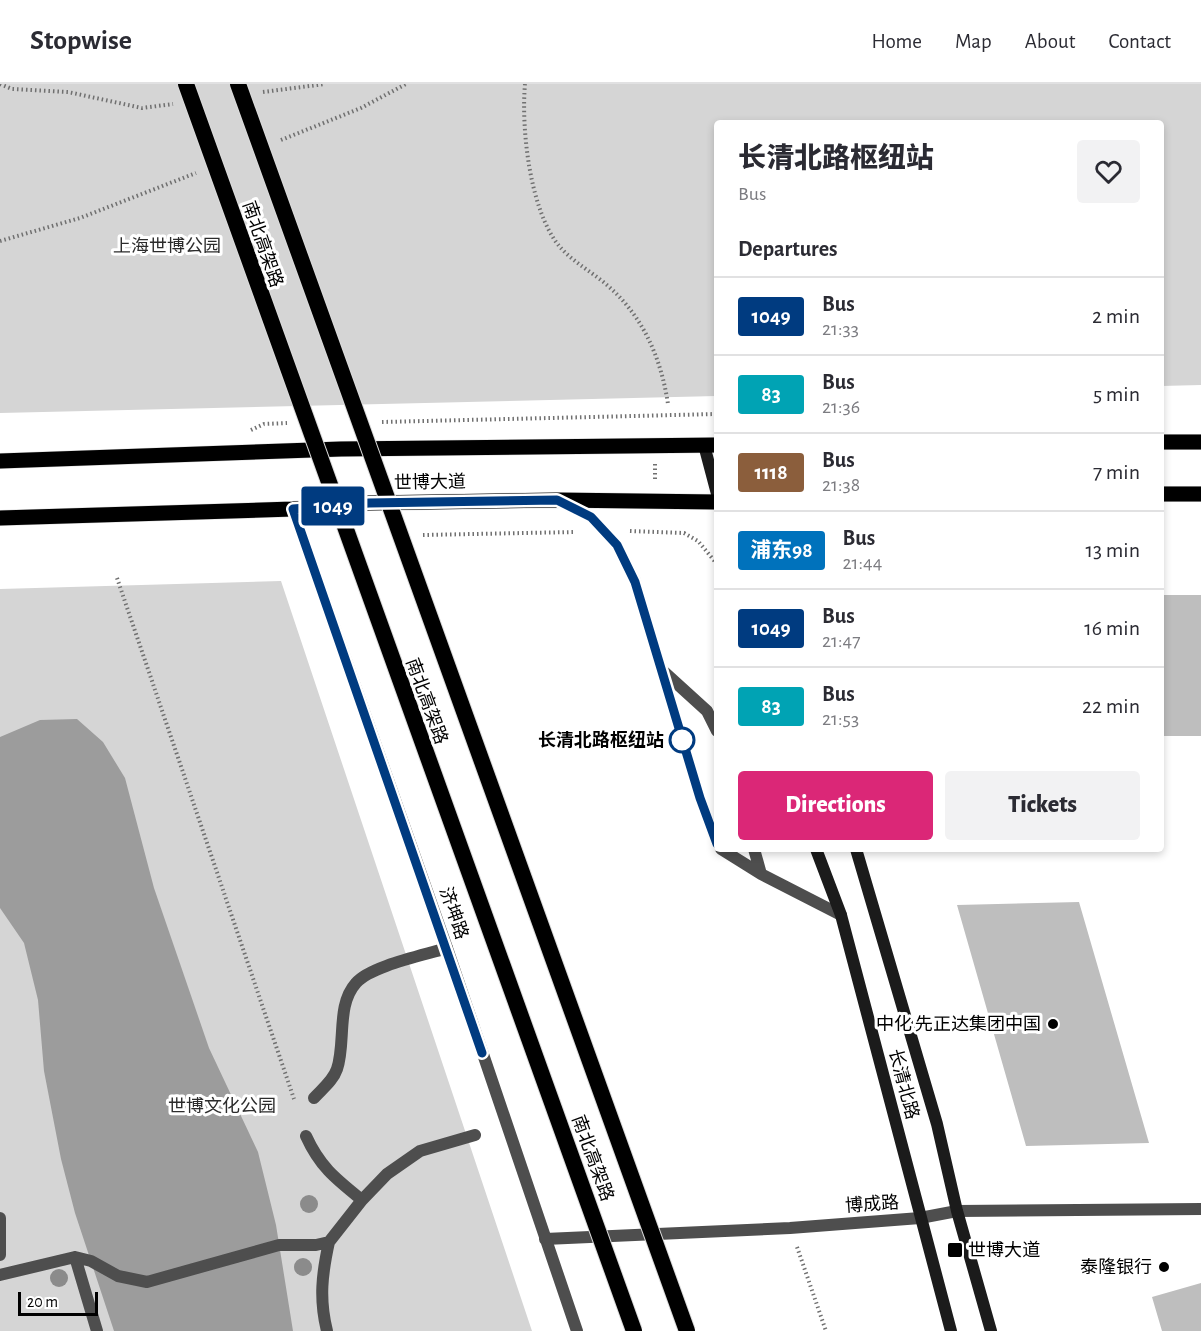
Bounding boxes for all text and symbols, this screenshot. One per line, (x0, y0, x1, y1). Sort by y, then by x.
text: Stopwise (30, 27, 132, 55)
text: Home (871, 31, 922, 52)
text: Map (955, 31, 992, 52)
text: About (1025, 31, 1075, 52)
text: Contact (1108, 31, 1171, 52)
button: heart (1077, 140, 1140, 203)
text: 长清北路枢纽站 (738, 145, 934, 173)
text: Bus (738, 184, 766, 204)
street label: 南北高架路 (239, 198, 287, 290)
park label: 上海世博公园 (113, 236, 221, 256)
text: Departures (738, 238, 838, 260)
text: Bus (822, 293, 855, 315)
text: 2 min (1092, 305, 1140, 327)
text: 1049 (751, 306, 791, 327)
text: 21:33 (822, 319, 859, 339)
text: Bus (822, 371, 855, 393)
text: 5 min (1093, 383, 1140, 405)
text: 83 (761, 384, 781, 405)
text: 21:36 (822, 397, 860, 417)
text: Bus (822, 449, 855, 471)
text: 7 min (1093, 461, 1140, 483)
text: 1118 (754, 462, 788, 483)
street label: 世博大道 (394, 471, 466, 493)
text: 21:38 (822, 475, 860, 495)
line badge: 1049 (291, 486, 375, 526)
text: 1049 (313, 496, 353, 517)
text: Bus (843, 527, 875, 549)
text: 13 min (1085, 539, 1140, 561)
text: 浦东98 (750, 540, 813, 561)
text: 21:44 (843, 553, 882, 573)
text: Bus (822, 605, 855, 627)
text: 16 min (1084, 617, 1140, 639)
text: 1049 (751, 618, 791, 639)
text: 21:47 (822, 631, 861, 651)
street label: 南北高架路 (402, 655, 452, 747)
text: Bus (822, 683, 855, 705)
text: 22 min (1082, 695, 1140, 717)
text: 83 (761, 696, 781, 717)
text: 21:53 (822, 709, 859, 729)
marker: 长清北路枢纽站 (669, 727, 695, 753)
place label: 长清北路枢纽站 (538, 730, 664, 750)
button: Directions (738, 771, 933, 840)
button: Tickets (945, 771, 1140, 840)
street label: 济坤路 (436, 884, 472, 942)
place label: 中化 先正达集团中国 (876, 1014, 1041, 1034)
marker: 中化 先正达集团中国 (1046, 1017, 1060, 1031)
street label: 长清北路 (885, 1047, 923, 1121)
park label: 世博文化公园 (168, 1096, 276, 1116)
street label: 南北高架路 (568, 1112, 618, 1204)
street label: 博成路 (844, 1192, 900, 1216)
place label: 世博大道 (968, 1240, 1040, 1260)
marker: 世博大道 (946, 1241, 964, 1259)
place label: 泰隆银行 (1080, 1257, 1152, 1277)
marker: 泰隆银行 (1157, 1260, 1171, 1274)
scale bar (18, 1289, 98, 1316)
text: 20 m (27, 1294, 58, 1310)

